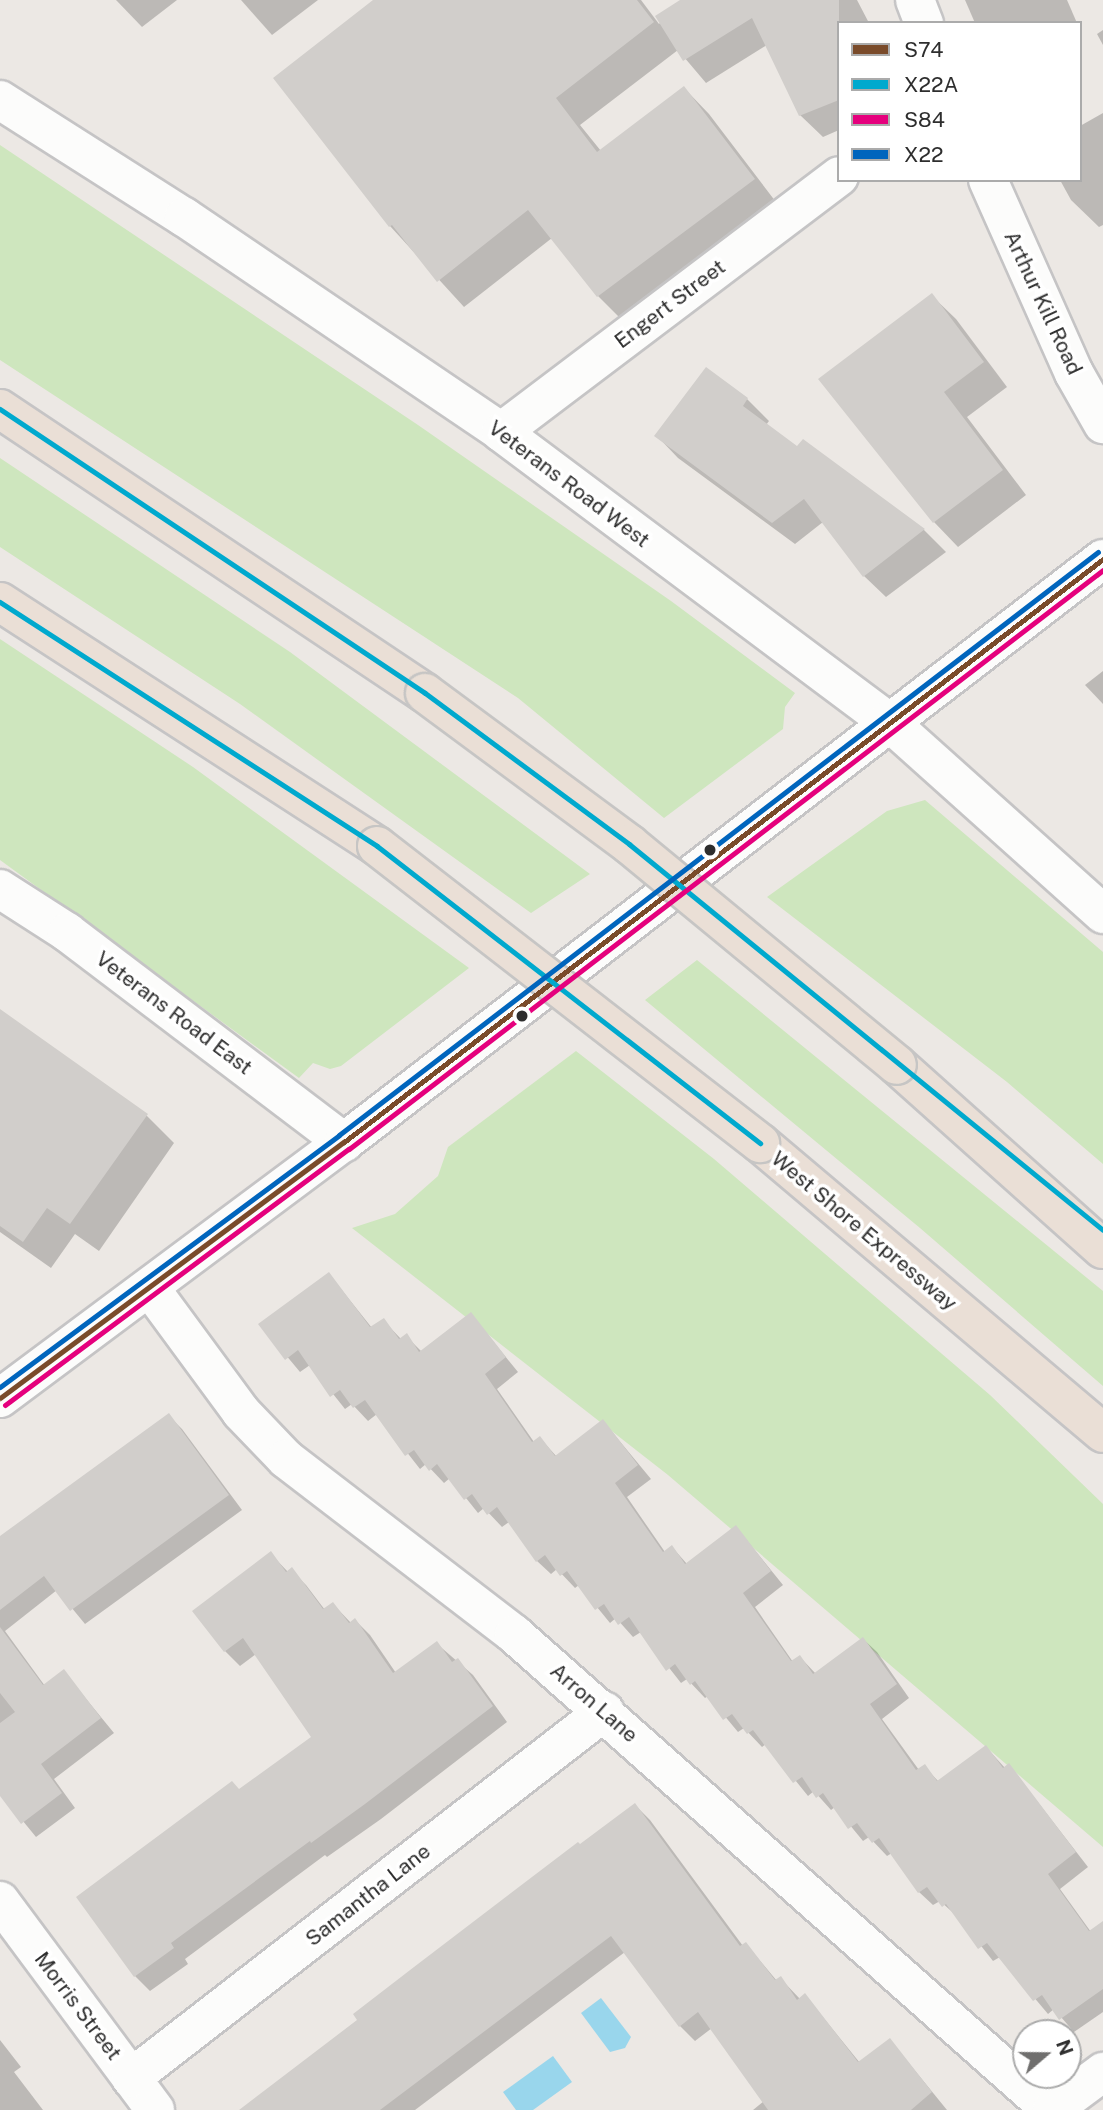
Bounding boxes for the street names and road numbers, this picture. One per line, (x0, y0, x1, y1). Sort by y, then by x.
street label: Arthur Kill Road (999, 227, 1087, 379)
street label: Engert Street (610, 254, 730, 354)
street label: Veterans Road West (483, 415, 655, 553)
street label: Veterans Road East (91, 946, 257, 1080)
street label: West Shore Expressway (766, 1146, 962, 1316)
street label: Arron Lane (545, 1658, 643, 1748)
street label: Samantha Lane (301, 1838, 435, 1952)
street label: Morris Street (29, 1947, 127, 2065)

